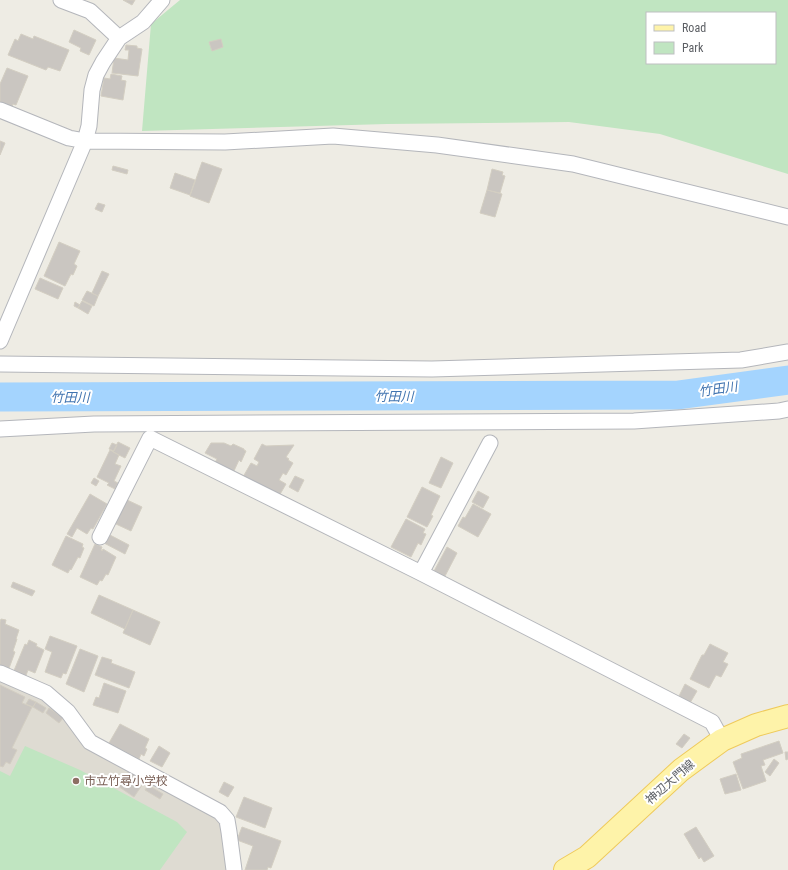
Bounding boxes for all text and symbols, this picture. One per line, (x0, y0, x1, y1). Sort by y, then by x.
legend (646, 12, 776, 64)
text: Road (682, 21, 706, 35)
text: Park (682, 41, 704, 55)
water label: 竹田川 (698, 379, 740, 399)
water label: 竹田川 (374, 389, 415, 404)
water label: 竹田川 (50, 390, 91, 405)
street label: 神辺大門線 (643, 757, 697, 807)
place label: 市立竹尋小学校 (84, 774, 168, 788)
marker: 市立竹尋小学校 (71, 776, 81, 786)

